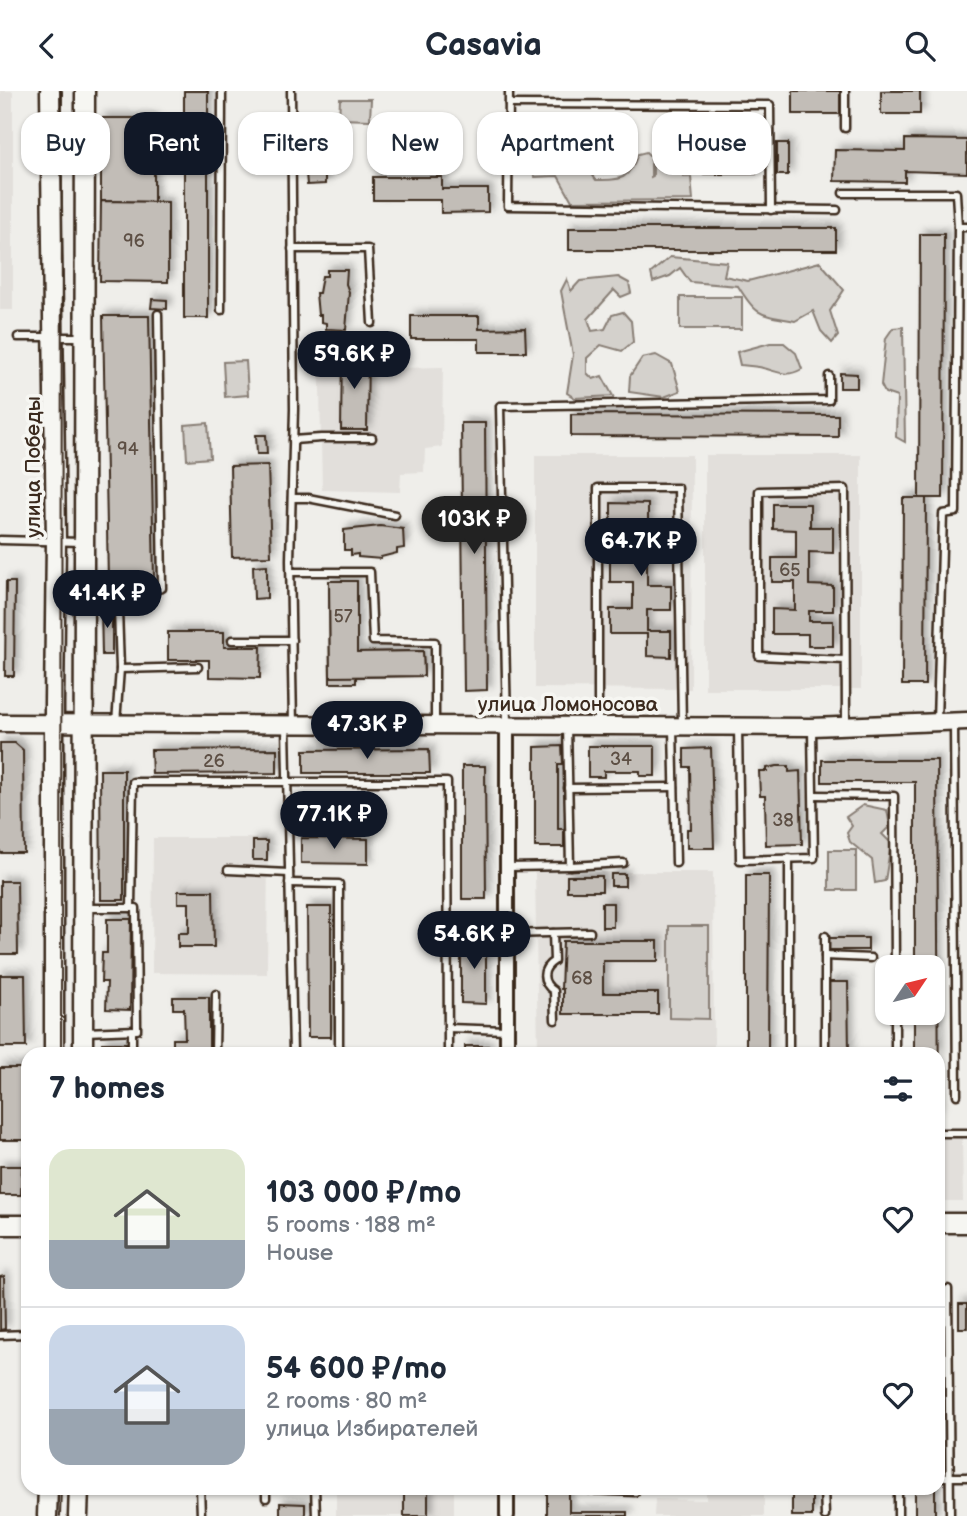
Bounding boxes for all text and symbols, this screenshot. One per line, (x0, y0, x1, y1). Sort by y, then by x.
text: Casavia (425, 26, 542, 65)
icon: back (28, 27, 66, 65)
icon: search (901, 27, 939, 65)
chip: Buy (21, 112, 110, 175)
chip: Rent (124, 112, 224, 175)
chip: Filters (238, 112, 353, 175)
chip: New (367, 112, 463, 175)
chip: Apartment (477, 112, 638, 175)
chip: House (652, 112, 771, 175)
house number: 96 (123, 231, 145, 252)
pin: 59.6K ₽ (289, 331, 419, 391)
text: 59.6K ₽ (314, 340, 394, 368)
street label: улица Победы (21, 396, 46, 538)
house number: 94 (117, 439, 139, 460)
pin: 103K ₽ (417, 497, 531, 556)
text: 103K ₽ (438, 505, 510, 533)
pin: 64.7K ₽ (576, 519, 706, 578)
text: 64.7K ₽ (601, 527, 681, 555)
house number: 65 (779, 560, 801, 581)
pin: 41.4K ₽ (42, 571, 172, 630)
text: 41.4K ₽ (69, 579, 145, 607)
house number: 57 (333, 606, 353, 627)
street label: улица Ломоносова (478, 692, 659, 717)
pin: 47.3K ₽ (302, 701, 432, 761)
text: 47.3K ₽ (327, 710, 407, 738)
house number: 34 (610, 749, 632, 770)
house number: 26 (203, 751, 225, 772)
pin: 77.1K ₽ (269, 791, 399, 851)
text: 77.1K ₽ (296, 800, 372, 828)
house number: 38 (772, 810, 794, 831)
pin: 54.6K ₽ (409, 911, 539, 971)
text: 54.6K ₽ (433, 920, 515, 948)
north arrow (875, 955, 945, 1025)
map controls (875, 955, 945, 1025)
house number: 68 (571, 968, 593, 989)
icon: filters (879, 1070, 917, 1108)
text: 7 homes (49, 1071, 165, 1107)
text: 103 000 ₽/mo (266, 1175, 461, 1211)
icon: home (105, 1177, 189, 1261)
icon: heart (879, 1200, 917, 1238)
text: 5 rooms · 188 m² (266, 1211, 436, 1239)
text: House (266, 1239, 333, 1267)
text: 54 600 ₽/mo (266, 1351, 447, 1387)
icon: home (105, 1353, 189, 1437)
icon: heart (879, 1376, 917, 1414)
text: 2 rooms · 80 m² (266, 1387, 427, 1415)
text: улица Избирателей (266, 1415, 478, 1443)

